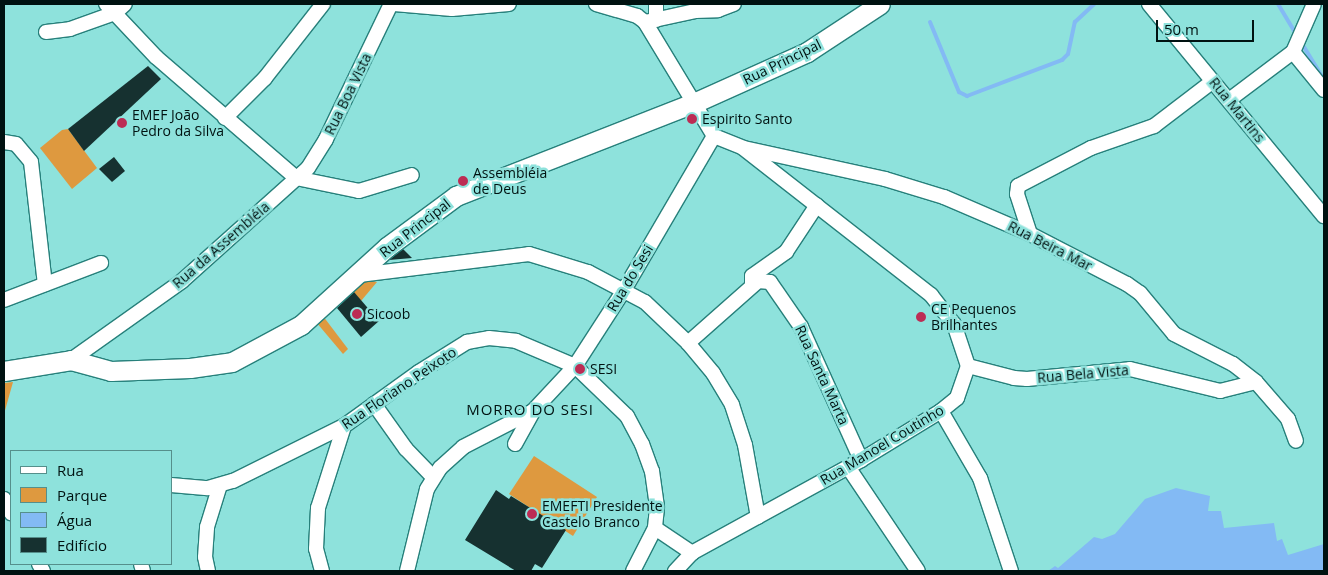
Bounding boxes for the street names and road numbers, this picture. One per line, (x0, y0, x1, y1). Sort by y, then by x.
street label: Rua Principal (740, 36, 824, 88)
street label: Rua Boa Vista (321, 50, 375, 138)
street label: Rua Martins (1206, 74, 1268, 146)
street label: Rua Principal (376, 195, 454, 261)
street label: Rua da Assembléia (169, 198, 273, 292)
street label: Rua Beira Mar (1005, 218, 1095, 274)
street label: Rua do Sesi (603, 242, 657, 314)
street label: Rua Santa Marta (792, 323, 852, 427)
street label: Rua Floriano Peixoto (339, 343, 459, 433)
street label: Rua Bela Vista (1037, 362, 1129, 386)
street label: Rua Manoel Coutinho (817, 401, 947, 489)

